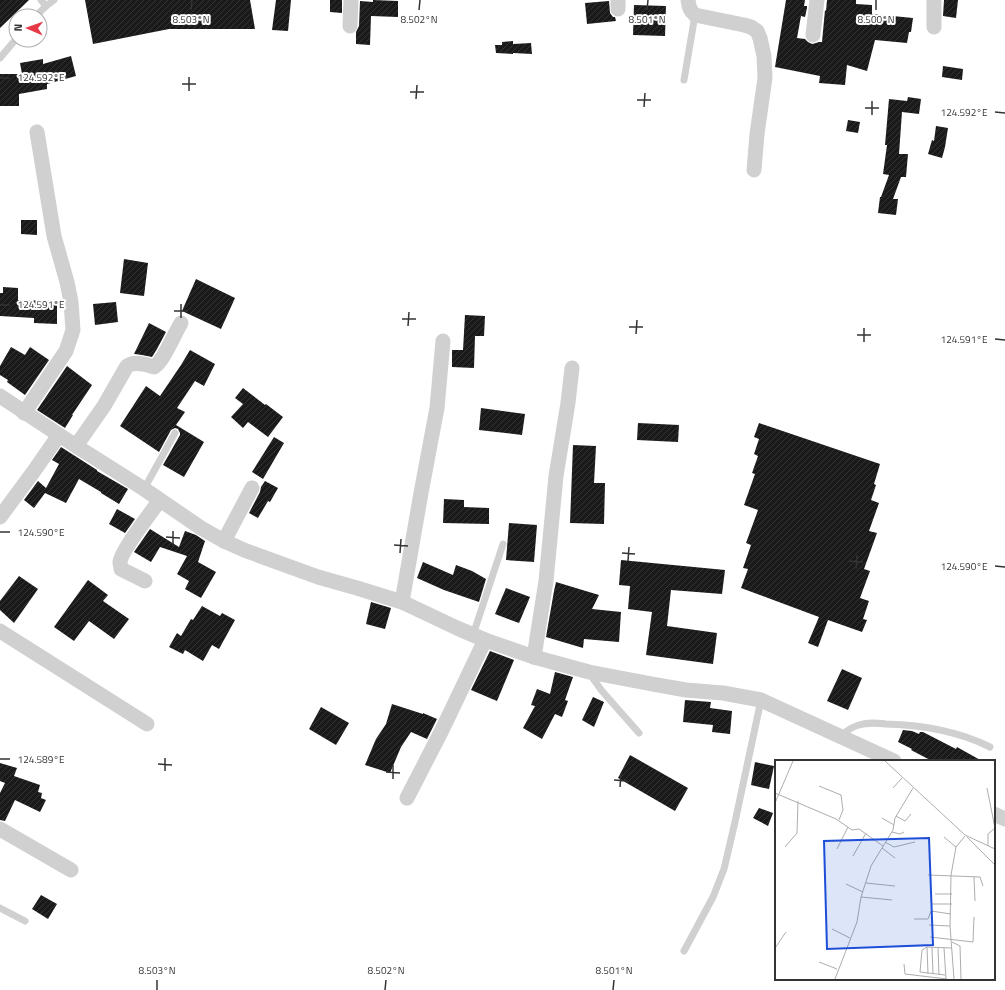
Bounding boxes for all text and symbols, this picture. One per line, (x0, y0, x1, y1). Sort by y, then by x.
north arrow (8, 8, 48, 48)
text: 8.503°N (173, 12, 209, 27)
text: 8.502°N (401, 12, 437, 27)
text: 8.501°N (629, 12, 665, 27)
text: 8.500°N (858, 12, 894, 27)
text: N (10, 24, 26, 32)
text: 124.592°E (18, 70, 65, 85)
text: 124.592°E (941, 105, 988, 120)
text: 124.591°E (18, 297, 65, 312)
text: 124.591°E (941, 332, 988, 347)
text: 124.590°E (18, 525, 65, 540)
text: 124.590°E (941, 559, 988, 574)
text: 124.589°E (18, 752, 65, 767)
inset map (775, 760, 995, 980)
text: 8.503°N (139, 963, 175, 978)
text: 8.502°N (368, 963, 404, 978)
text: 8.501°N (596, 963, 632, 978)

